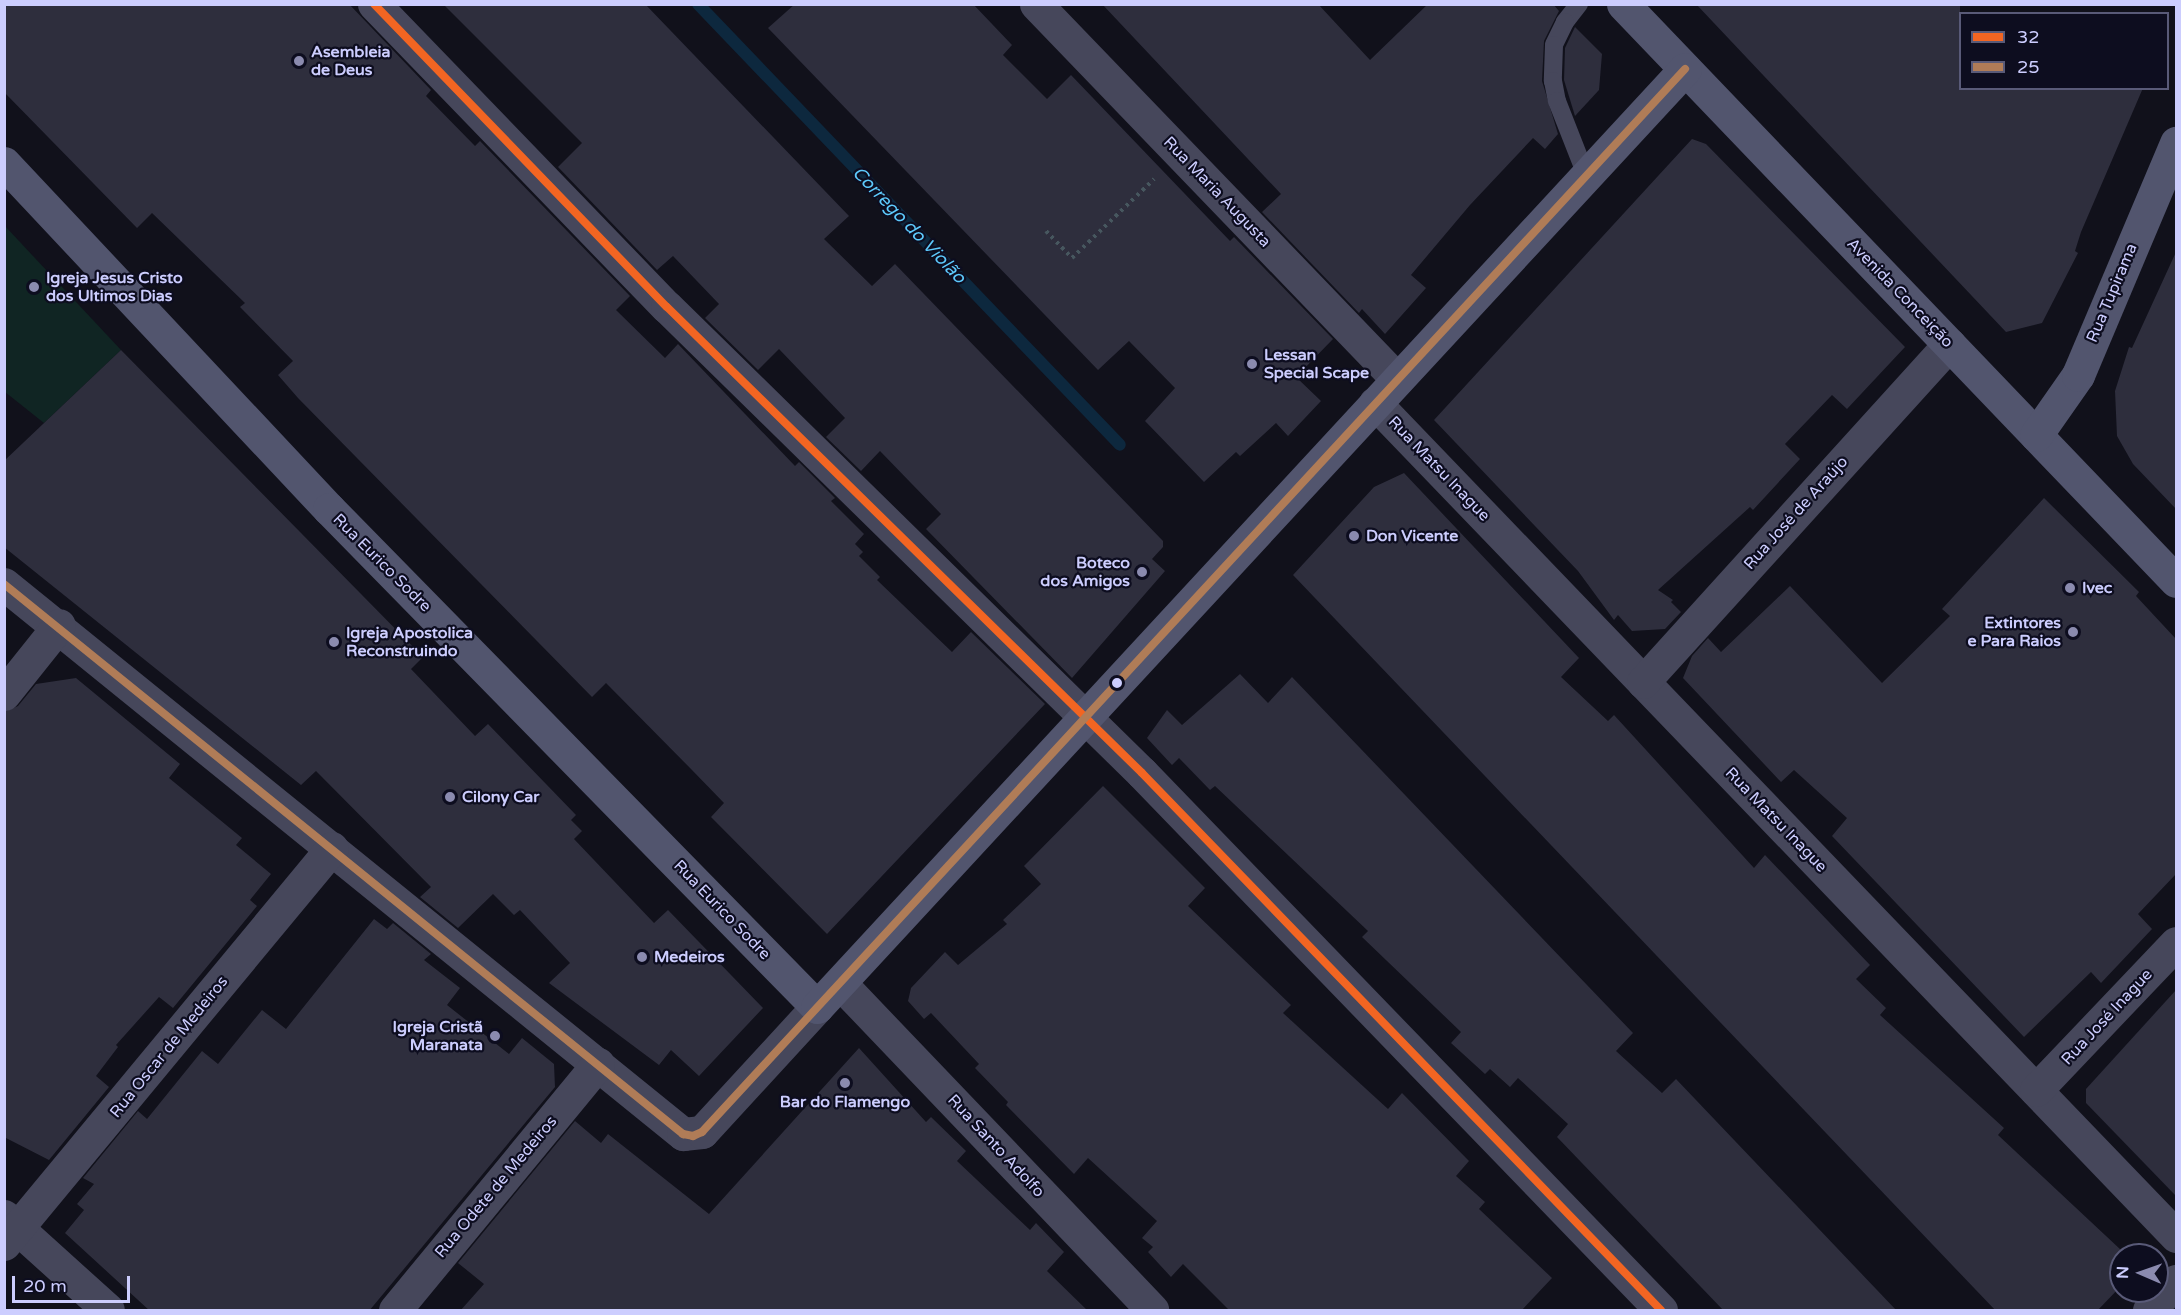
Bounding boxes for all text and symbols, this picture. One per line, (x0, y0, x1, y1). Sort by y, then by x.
legend (1959, 12, 2169, 90)
text: 32 (2017, 26, 2040, 48)
place label: Asembleia de Deus (311, 42, 390, 80)
marker: Asembleia de Deus (292, 54, 306, 68)
text: 25 (2017, 56, 2040, 78)
street label: Rua Maria Augusta (1159, 133, 1275, 251)
water label: Corrego do Violão (848, 162, 970, 288)
street label: Avenida Conceição (1843, 234, 1957, 352)
street label: Rua Tupirama (2083, 241, 2141, 345)
place label: Igreja Jesus Cristo dos Ultimos Dias (46, 268, 183, 306)
marker: Igreja Jesus Cristo dos Ultimos Dias (27, 280, 41, 294)
place label: Lessan Special Scape (1264, 345, 1369, 383)
marker: Lessan Special Scape (1245, 357, 1259, 371)
street label: Rua Matsu Inague (1384, 413, 1494, 525)
street label: Rua José de Araújo (1740, 452, 1852, 574)
street label: Rua Eurico Sodre (329, 510, 435, 616)
place label: Don Vicente (1366, 526, 1458, 546)
marker: Don Vicente (1347, 529, 1361, 543)
place label: Boteco dos Amigos (1040, 553, 1130, 591)
marker: Boteco dos Amigos (1135, 565, 1149, 579)
place label: Ivec (2082, 578, 2112, 598)
marker: Ivec (2063, 581, 2077, 595)
place label: Extintores e Para Raios (1967, 613, 2061, 651)
place label: Igreja Apostolica Reconstruindo (346, 623, 473, 661)
marker: Extintores e Para Raios (2066, 625, 2080, 639)
marker: Igreja Apostolica Reconstruindo (327, 635, 341, 649)
unlabelled marker (1111, 677, 1123, 689)
street label: Rua Matsu Inague (1721, 764, 1831, 876)
place label: Cilony Car (462, 787, 539, 807)
marker: Cilony Car (443, 790, 457, 804)
street label: Rua Eurico Sodre (670, 856, 774, 964)
place label: Medeiros (654, 947, 725, 967)
marker: Medeiros (635, 950, 649, 964)
street label: Rua José Inague (2058, 965, 2156, 1069)
street label: Rua Oscar de Medeiros (106, 972, 232, 1122)
place label: Igreja Cristã Maranata (393, 1017, 483, 1055)
marker: Igreja Cristã Maranata (488, 1029, 502, 1043)
marker: Bar do Flamengo (838, 1076, 852, 1090)
street label: Rua Santo Adolfo (943, 1091, 1049, 1201)
place label: Bar do Flamengo (780, 1092, 910, 1112)
street label: Rua Odete de Medeiros (431, 1112, 561, 1262)
north arrow (2109, 1243, 2169, 1303)
scale bar (15, 1264, 134, 1302)
text: N (2113, 1266, 2133, 1279)
text: 20 m (23, 1275, 67, 1297)

